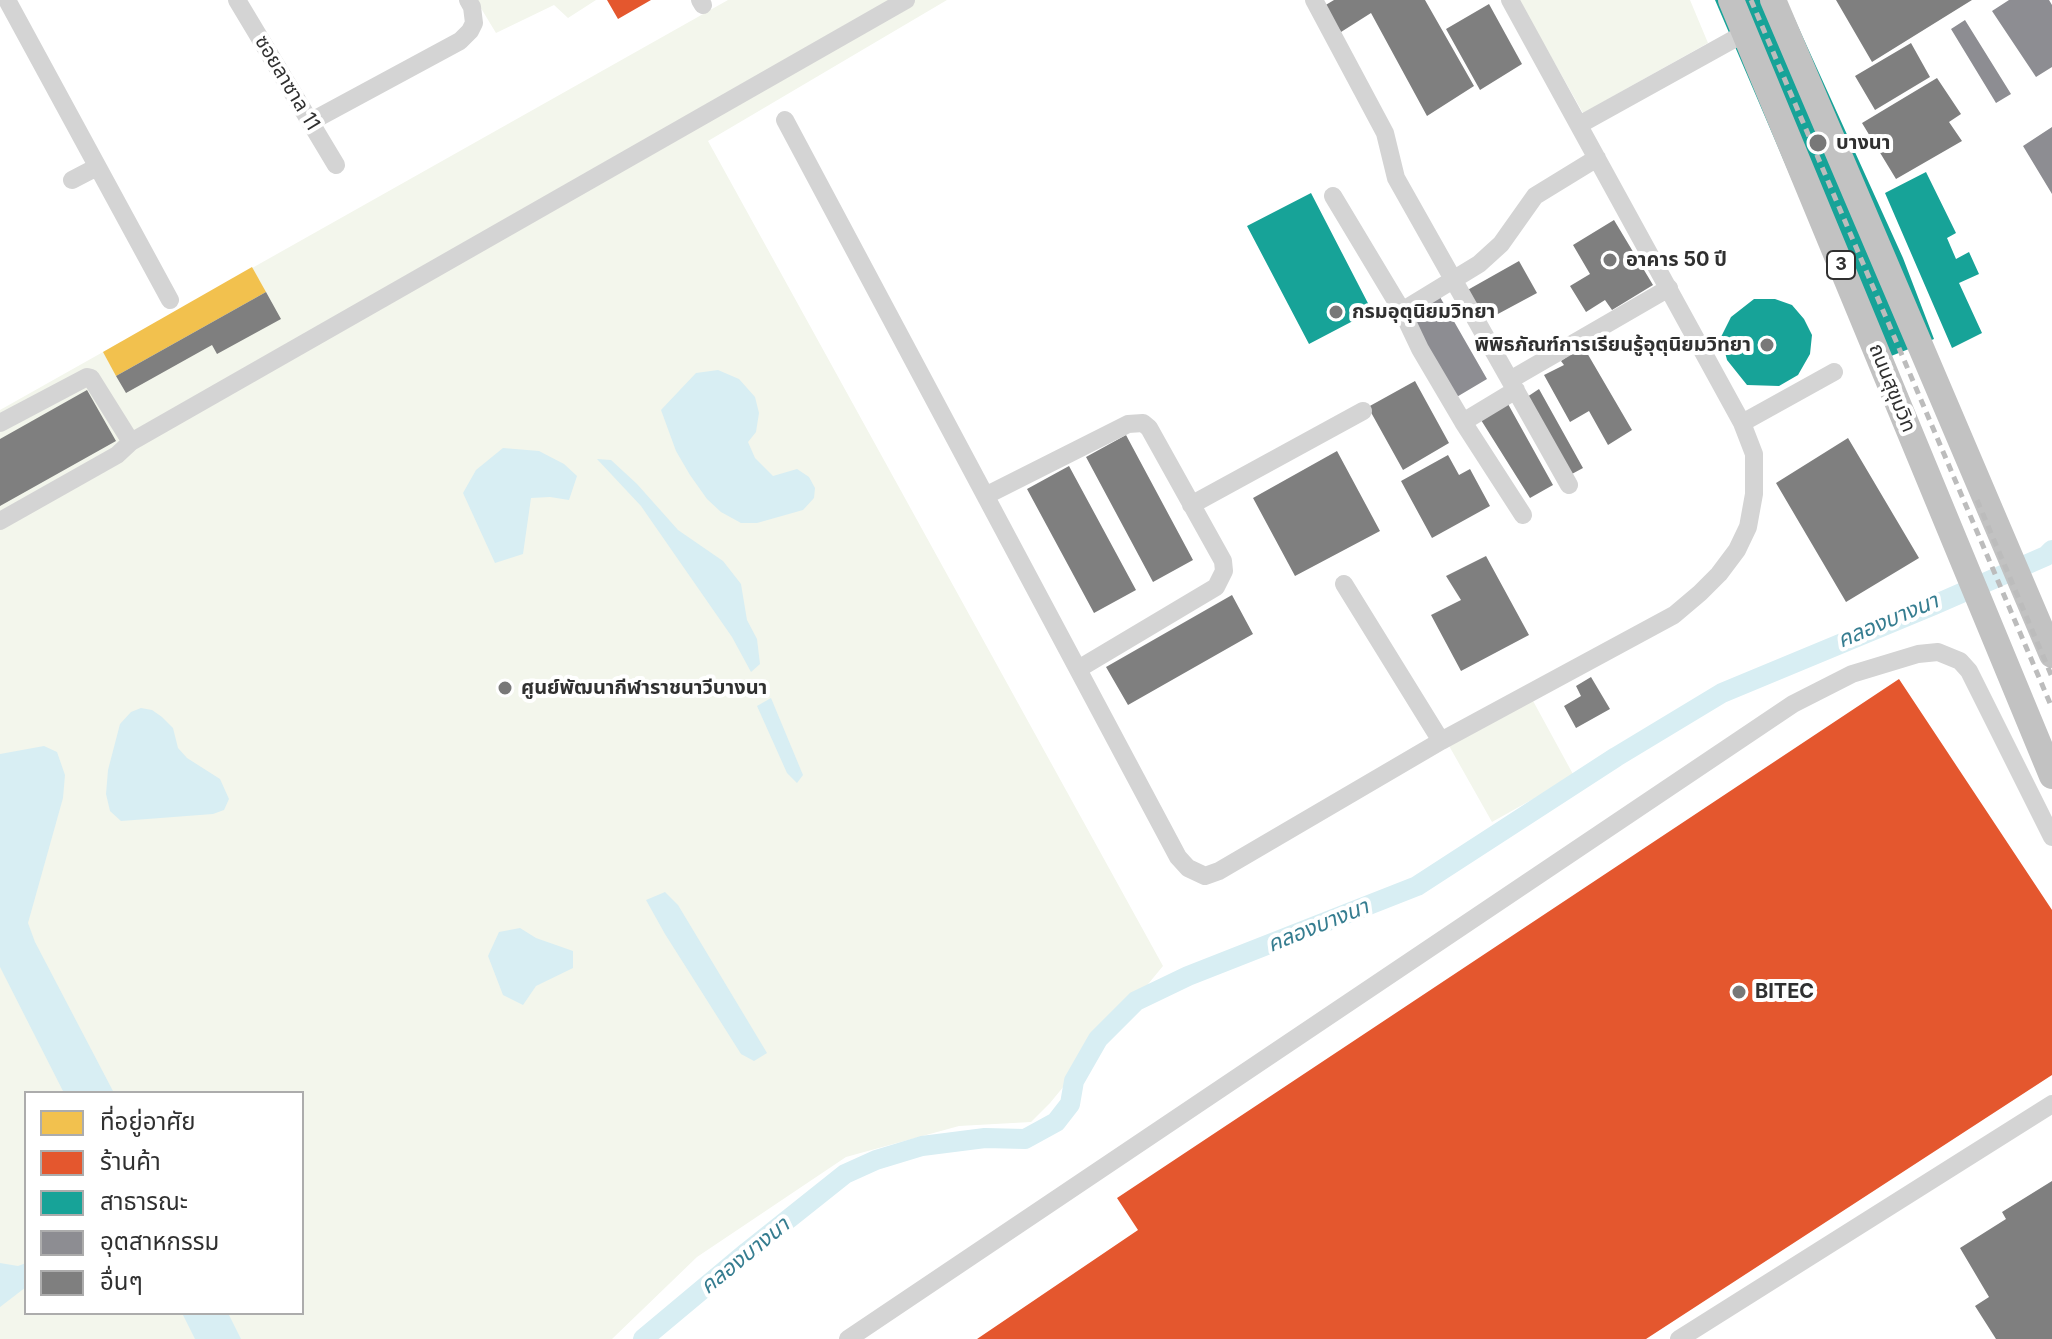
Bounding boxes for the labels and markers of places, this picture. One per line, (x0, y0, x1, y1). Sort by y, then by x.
place label: บางนา (1836, 131, 1890, 155)
marker: บางนา (1807, 132, 1829, 154)
place label: อาคาร 50 ปี (1626, 248, 1727, 272)
marker: อาคาร 50 ปี (1601, 251, 1619, 269)
place label: กรมอุตุนิยมวิทยา (1352, 300, 1495, 324)
marker: กรมอุตุนิยมวิทยา (1327, 303, 1345, 321)
place label: พิพิธภัณฑ์การเรียนรู้อุตุนิยมวิทยา (1474, 333, 1751, 357)
marker: พิพิธภัณฑ์การเรียนรู้อุตุนิยมวิทยา (1758, 336, 1776, 354)
place label: ศูนย์พัฒนากีฬาราชนาวีบางนา (521, 676, 767, 700)
marker: ศูนย์พัฒนากีฬาราชนาวีบางนา (496, 679, 514, 697)
place label: BITEC (1755, 980, 1814, 1004)
marker: BITEC (1730, 983, 1748, 1001)

